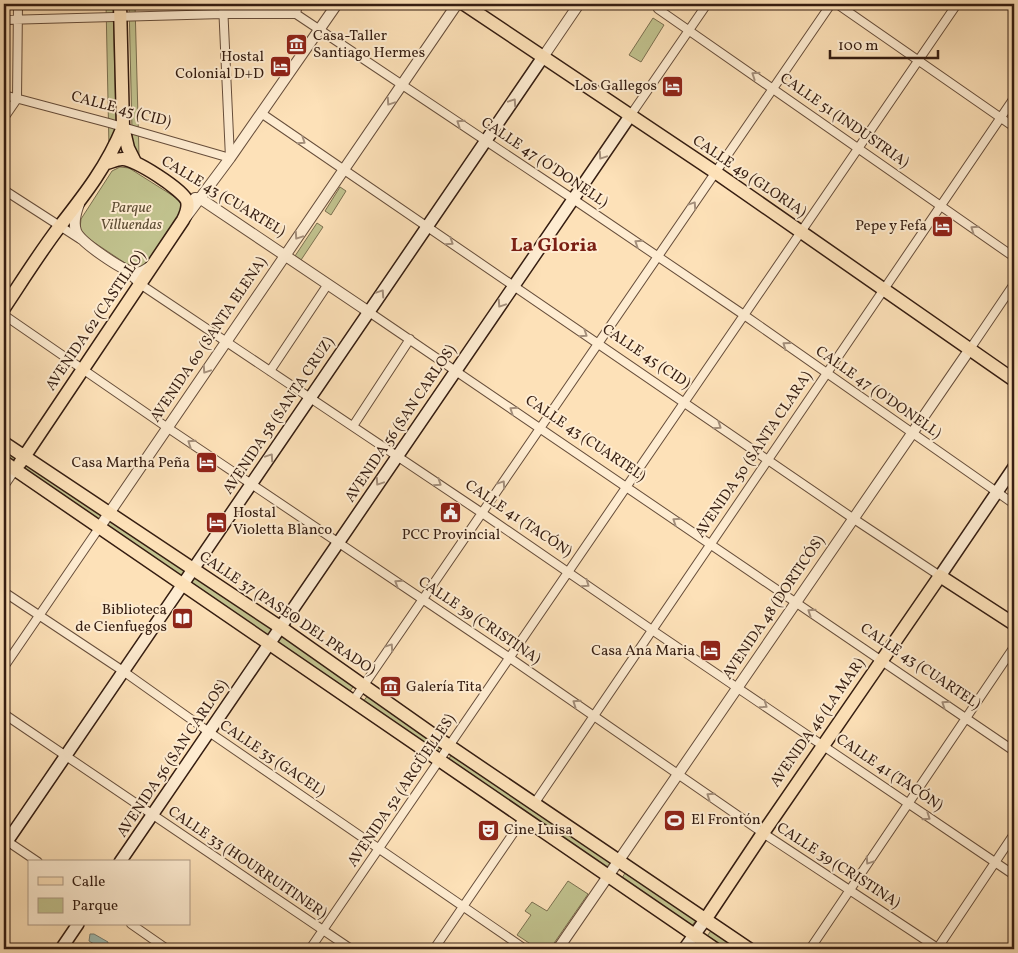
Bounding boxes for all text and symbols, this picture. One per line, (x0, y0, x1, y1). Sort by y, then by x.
place label: Casa-Taller Santiago Hermes (313, 26, 425, 64)
scale bar (830, 28, 938, 60)
museum icon: Casa-Taller Santiago Hermes (285, 33, 309, 57)
text: 100 m (838, 36, 878, 57)
place label: Hostal Colonial D+D (175, 47, 264, 85)
hotel icon: Hostal Colonial D+D (268, 54, 292, 78)
street label: CALLE 51 (INDUSTRIA) (775, 68, 913, 174)
one-way arrow (751, 72, 761, 81)
hotel icon: Los Gallegos (661, 74, 685, 98)
place label: Los Gallegos (575, 76, 657, 97)
street label: CALLE 45 (CID) (69, 87, 173, 133)
one-way arrow (387, 96, 396, 106)
one-way arrow (506, 98, 516, 107)
street label: CALLE 47 (O'DONELL) (476, 113, 612, 213)
one-way arrow (456, 120, 466, 129)
street label: CALLE 49 (GLORIA) (688, 131, 810, 223)
one-way arrow (296, 135, 305, 144)
one-way arrow (599, 150, 608, 160)
street label: CALLE 43 (CUARTEL) (157, 152, 289, 242)
park label: Parque Villuendas (100, 198, 162, 236)
one-way arrow (687, 201, 696, 211)
hotel icon: Pepe y Fefa (931, 214, 955, 238)
place label: Pepe y Fefa (855, 216, 927, 237)
one-way arrow (970, 226, 980, 235)
one-way arrow (295, 230, 304, 240)
district label: La Gloria (511, 232, 598, 260)
one-way arrow (444, 236, 454, 245)
one-way arrow (634, 240, 644, 249)
street label: AVENIDA 62 (CASTILLO) (41, 247, 151, 395)
street label: AVENIDA 60 (SANTA ELENA) (146, 253, 272, 427)
one-way arrow (375, 290, 384, 299)
one-way arrow (498, 299, 507, 308)
street label: CALLE 45 (CID) (598, 320, 694, 394)
one-way arrow (578, 328, 588, 337)
street label: AVENIDA 58 (SANTA CRUZ) (218, 333, 340, 499)
street label: AVENIDA 56 (SAN CARLOS) (340, 341, 462, 507)
street label: CALLE 47 (O'DONELL) (811, 342, 945, 444)
one-way arrow (783, 343, 792, 351)
one-way arrow (203, 365, 213, 374)
street label: AVENIDA 50 (SANTA CLARA) (690, 368, 818, 542)
street label: CALLE 43 (CUARTEL) (520, 391, 650, 487)
one-way arrow (509, 407, 519, 416)
one-way arrow (712, 420, 722, 429)
one-way arrow (187, 440, 196, 449)
hotel icon: Casa Martha Peña (194, 451, 218, 475)
place label: Casa Martha Peña (71, 453, 190, 474)
one-way arrow (264, 453, 273, 462)
street label: CALLE 41 (TACÓN) (460, 475, 576, 563)
one-way arrow (376, 476, 385, 486)
one-way arrow (432, 477, 441, 486)
one-way arrow (496, 480, 505, 489)
public building icon: PCC Provincial (439, 500, 463, 524)
place label: Hostal Violetta Blanco (233, 503, 332, 541)
hotel icon: Hostal Violetta Blanco (205, 510, 229, 534)
one-way arrow (673, 518, 682, 527)
place label: PCC Provincial (402, 525, 500, 546)
street label: AVENIDA 48 (DORTICÓS) (718, 532, 830, 684)
street label: CALLE 37 (PASEO DEL PRADO) (195, 547, 379, 681)
street label: CALLE 39 (CRISTINA) (413, 572, 545, 670)
one-way arrow (580, 578, 590, 587)
one-way arrow (394, 579, 403, 589)
place label: Biblioteca de Cienfuegos (75, 600, 167, 638)
library icon: Biblioteca de Cienfuegos (171, 607, 195, 631)
one-way arrow (807, 609, 817, 618)
street label: CALLE 43 (CUARTEL) (855, 619, 985, 715)
hotel icon: Casa Ana Maria (699, 639, 723, 663)
place label: Casa Ana Maria (591, 641, 695, 662)
one-way arrow (384, 643, 393, 652)
street label: AVENIDA 46 (LA MAR) (765, 654, 871, 792)
museum icon: Galería Tita (378, 675, 402, 699)
street label: AVENIDA 56 (SAN CARLOS) (112, 676, 234, 842)
place label: Galería Tita (406, 677, 482, 698)
one-way arrow (758, 699, 768, 708)
one-way arrow (572, 700, 582, 709)
one-way arrow (941, 701, 951, 710)
street label: AVENIDA 52 (ARGÜELLES) (343, 710, 461, 872)
street label: CALLE 35 (GACEL) (215, 716, 329, 802)
street label: CALLE 41 (TACÓN) (831, 729, 947, 817)
one-way arrow (706, 793, 715, 802)
street label: CALLE 33 (HOURRUITINER) (163, 802, 331, 924)
sports icon: El Frontón (663, 808, 687, 832)
place label: El Frontón (691, 810, 761, 831)
one-way arrow (921, 811, 931, 820)
theatre icon: Cine Luisa (476, 818, 500, 842)
street label: CALLE 39 (CRISTINA) (772, 818, 904, 914)
place label: Cine Luisa (504, 820, 573, 841)
one-way arrow (866, 855, 875, 865)
legend (28, 860, 190, 926)
text: Calle (72, 872, 105, 893)
text: Parque (72, 896, 118, 917)

